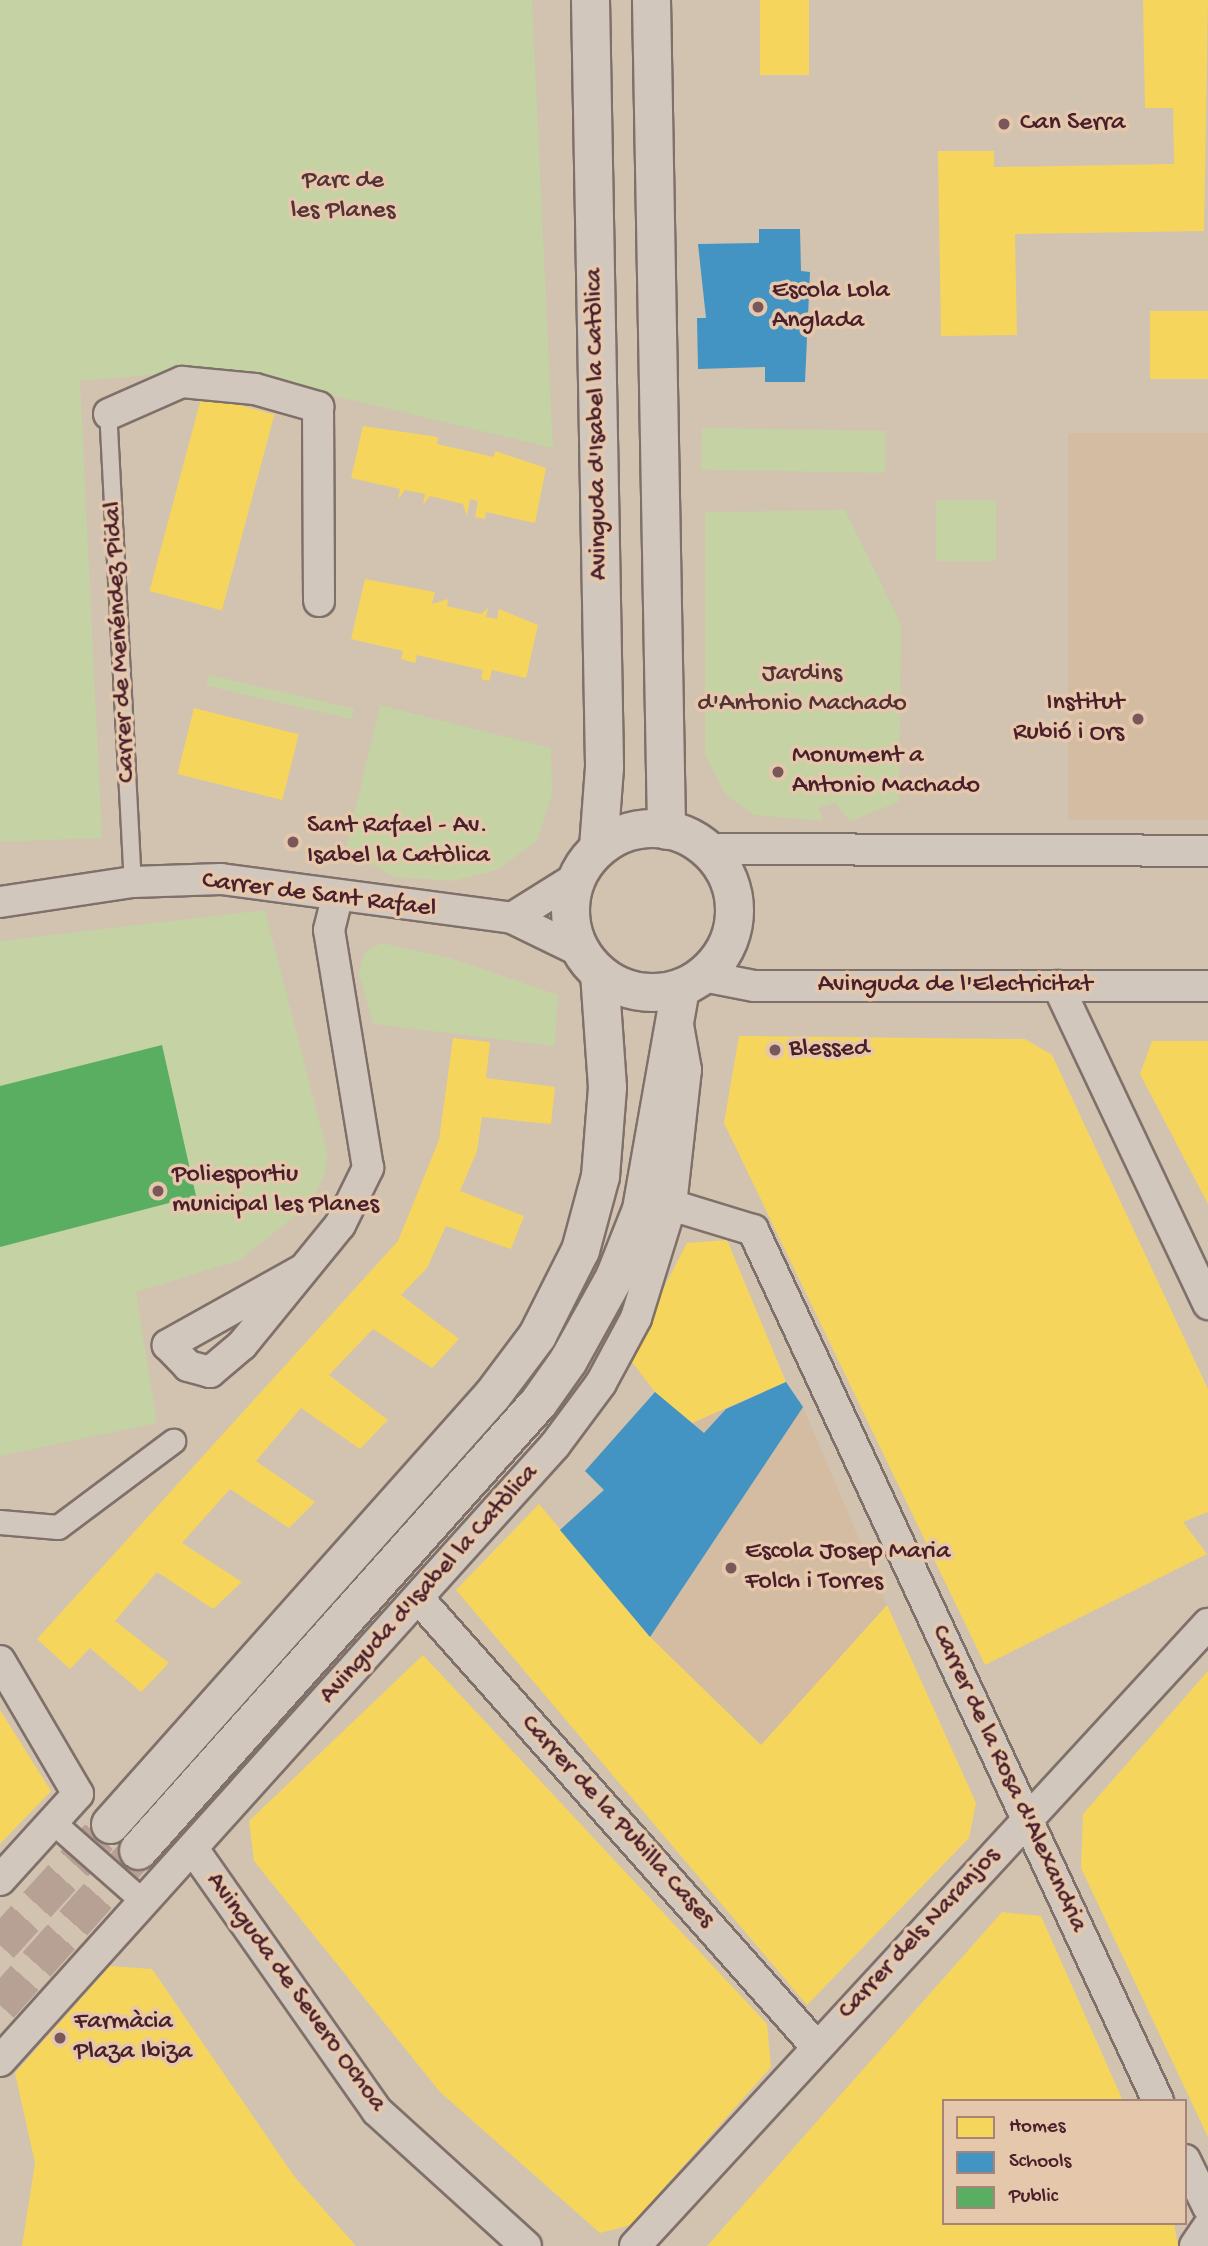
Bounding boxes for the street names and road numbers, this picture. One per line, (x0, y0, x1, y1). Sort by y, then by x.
street label: Avinguda d'Isabel la Catòlica (580, 268, 616, 580)
street label: Carrer de Menéndez Pidal (98, 500, 144, 784)
street label: Carrer de Sant Rafael (200, 866, 438, 926)
street label: Avinguda de l'Electricitat (818, 970, 1092, 1002)
street label: Avinguda d'Isabel la Catòlica (314, 1459, 546, 1711)
street label: Carrer de la Rosa d'Alexandria (923, 1620, 1093, 1938)
street label: Carrer de la Pubilla Cases (513, 1709, 721, 1935)
street label: Carrer dels Naranjos (832, 1842, 1008, 2026)
street label: Avinguda de Severo Ochoa (198, 1867, 392, 2119)

